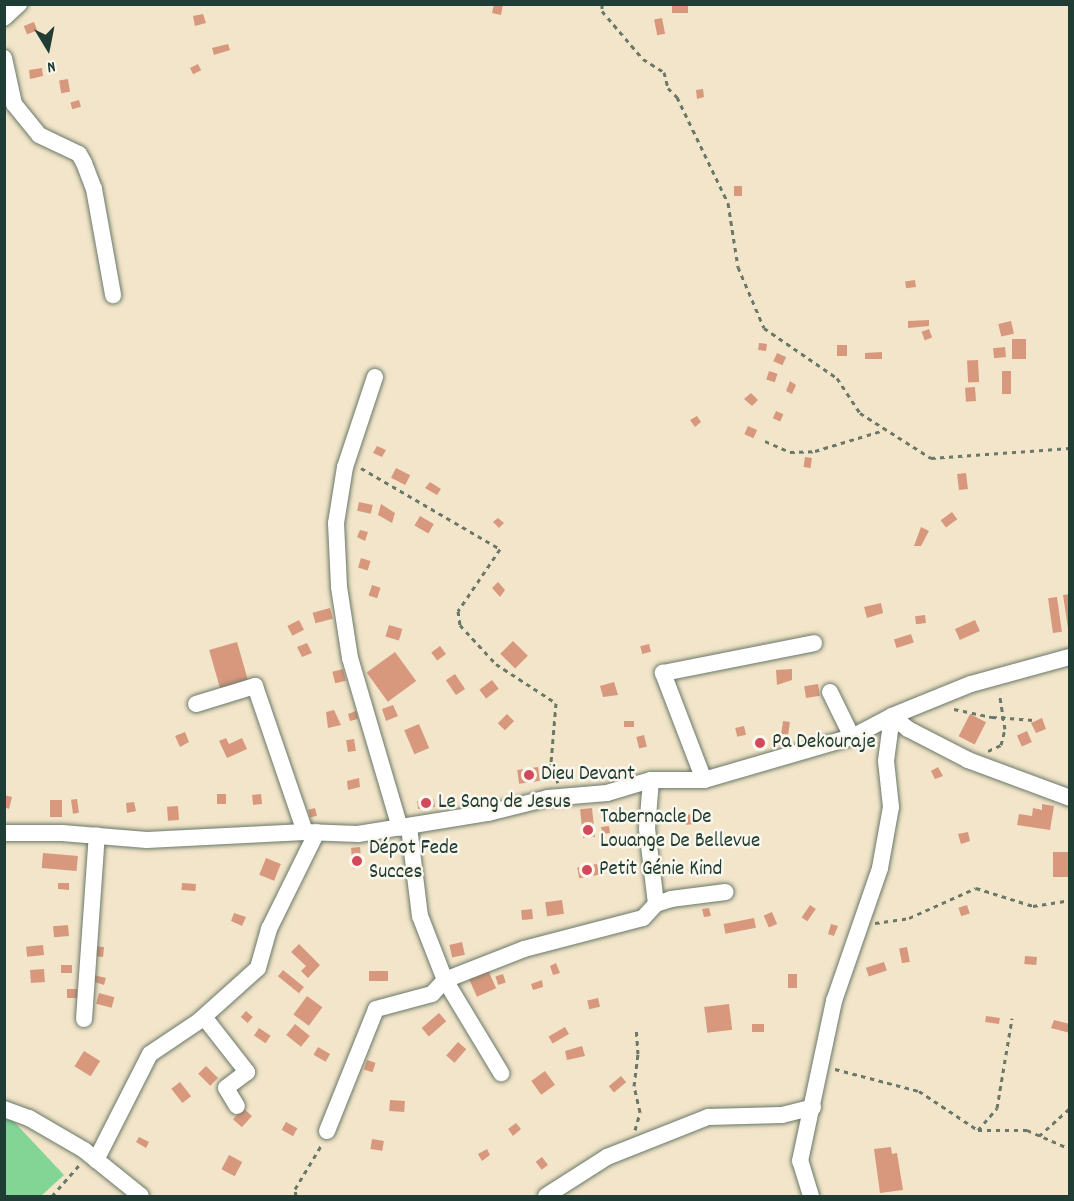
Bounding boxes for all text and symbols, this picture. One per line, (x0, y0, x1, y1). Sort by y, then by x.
north arrow (18, 18, 78, 78)
text: N (45, 54, 57, 78)
place label: Pa Dekouraje (772, 730, 876, 756)
marker: Pa Dekouraje (753, 736, 767, 750)
place label: Dieu Devant (541, 762, 635, 788)
marker: Dieu Devant (522, 768, 536, 782)
place label: Le Sang de Jesus (438, 790, 571, 816)
marker: Le Sang de Jesus (419, 796, 433, 810)
place label: Tabernacle De Louange De Bellevue (600, 805, 760, 855)
marker: Tabernacle De Louange De Bellevue (581, 823, 595, 837)
place label: Dépot Fede Succes (369, 836, 458, 886)
marker: Dépot Fede Succes (350, 854, 364, 868)
place label: Petit Génie Kind (599, 857, 722, 883)
marker: Petit Génie Kind (580, 863, 594, 877)

